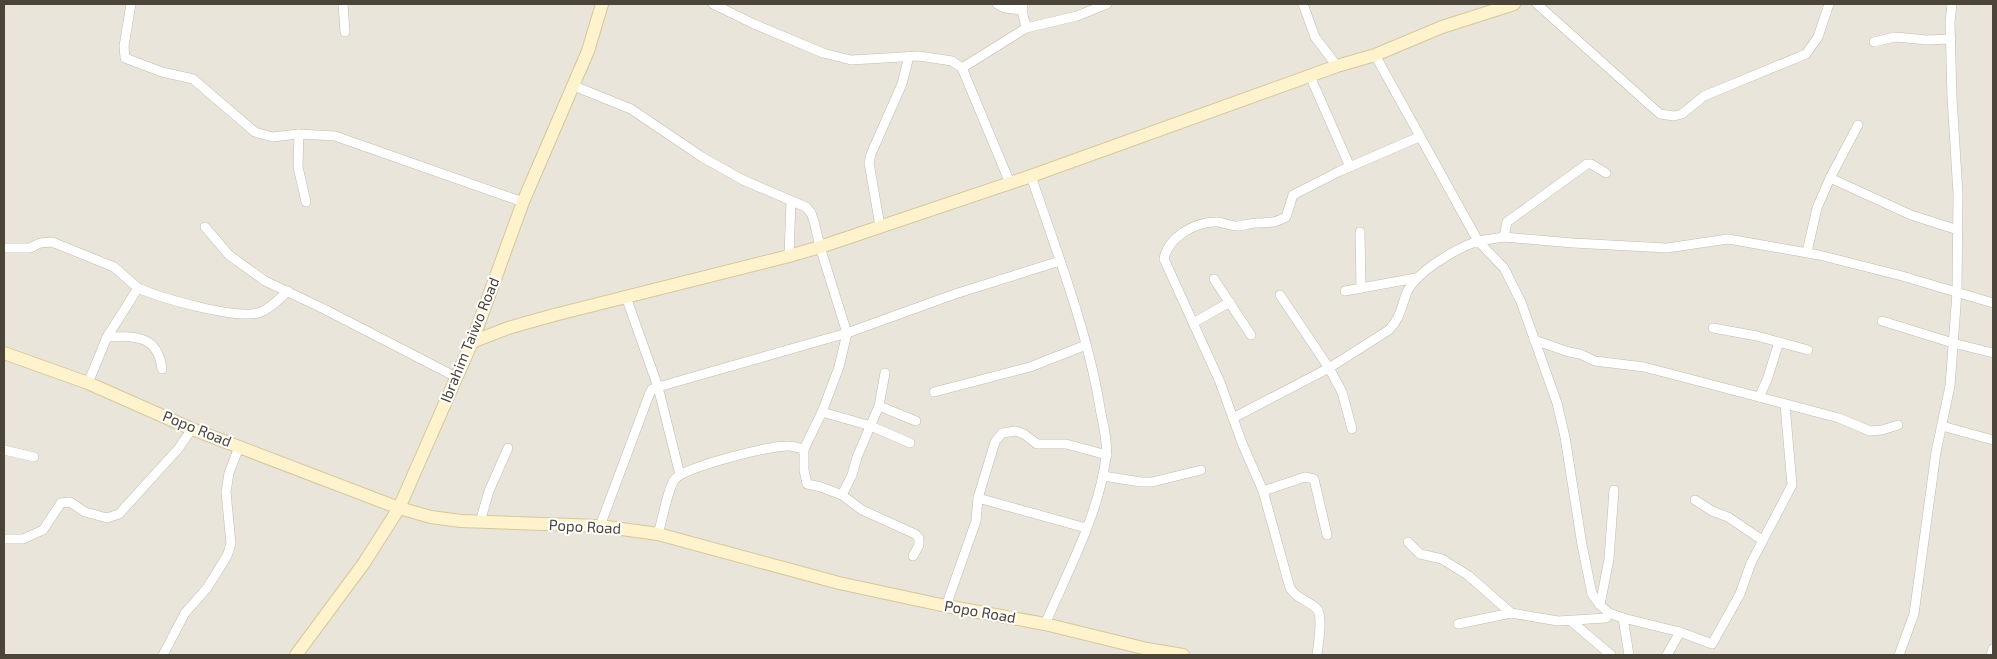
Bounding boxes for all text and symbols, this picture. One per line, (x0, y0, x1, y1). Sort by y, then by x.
street label: Ibrahim Taiwo Road (436, 274, 502, 405)
street label: Popo Road (160, 406, 234, 450)
street label: Popo Road (548, 515, 622, 537)
street label: Popo Road (943, 596, 1017, 626)

